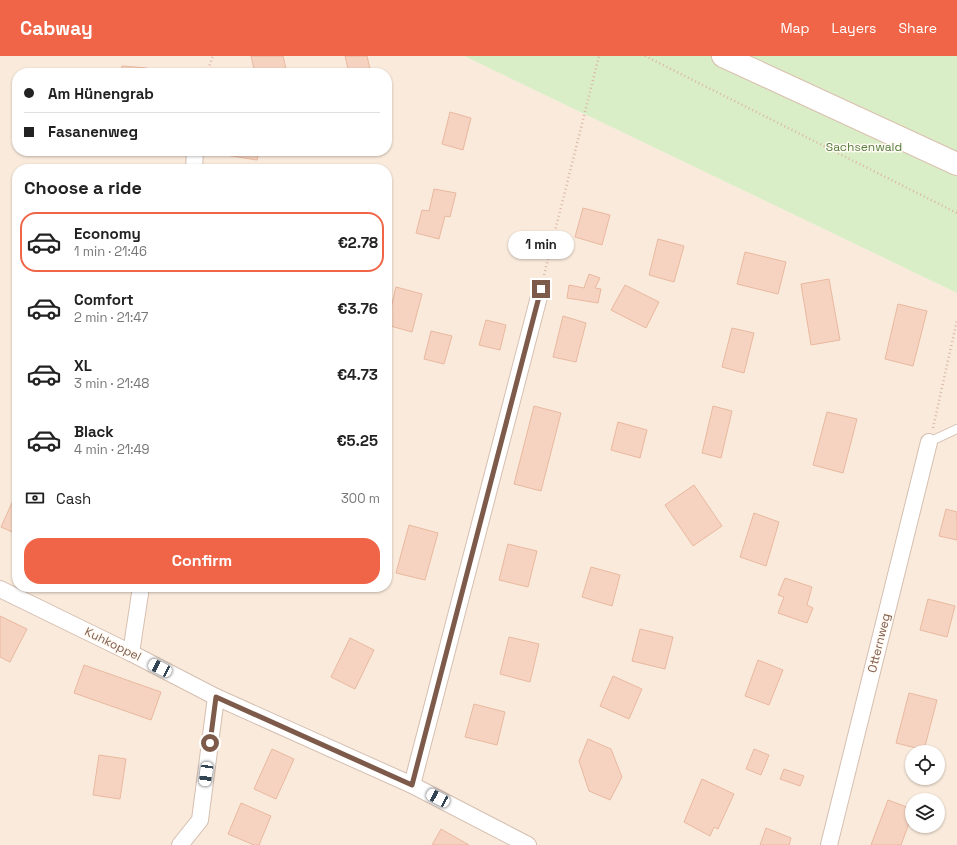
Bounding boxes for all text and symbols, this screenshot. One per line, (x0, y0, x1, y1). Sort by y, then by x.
text: Cabway (20, 16, 93, 41)
text: Map (780, 19, 810, 37)
text: Layers (832, 19, 876, 37)
text: Share (898, 19, 937, 37)
text: Am Hünengrab (48, 84, 154, 103)
text: Fasanenweg (48, 122, 138, 141)
park label: Sachsenwald (826, 139, 902, 155)
text: Choose a ride (24, 176, 142, 199)
icon: car (26, 224, 62, 260)
text: Economy (74, 224, 141, 243)
callout: 1 min (508, 231, 574, 259)
text: €2.78 (338, 233, 378, 252)
text: 1 min (525, 236, 557, 253)
text: 1 min · 21:46 (74, 243, 147, 260)
route end (532, 280, 550, 298)
icon: car (26, 290, 62, 326)
text: Comfort (74, 290, 134, 309)
text: €3.76 (337, 299, 378, 318)
text: 2 min · 21:47 (74, 309, 148, 326)
icon: car (26, 356, 62, 392)
text: XL (74, 356, 92, 375)
text: €4.73 (337, 365, 378, 384)
text: 3 min · 21:48 (74, 375, 149, 392)
icon: car (26, 422, 62, 458)
text: Black (74, 422, 114, 441)
text: €5.25 (336, 431, 378, 450)
text: 4 min · 21:49 (74, 441, 150, 458)
icon: cash (24, 487, 46, 509)
text: Cash (56, 489, 91, 508)
text: 300 m (341, 490, 380, 507)
button: Confirm (24, 538, 380, 584)
street label: Otternweg (864, 612, 894, 674)
street label: Kuhkoppel (82, 623, 144, 665)
car (147, 657, 173, 679)
route start (201, 734, 219, 752)
map controls (905, 745, 945, 833)
button: locate (905, 745, 945, 785)
car (198, 761, 214, 787)
car (425, 787, 451, 809)
button: layers (905, 793, 945, 833)

